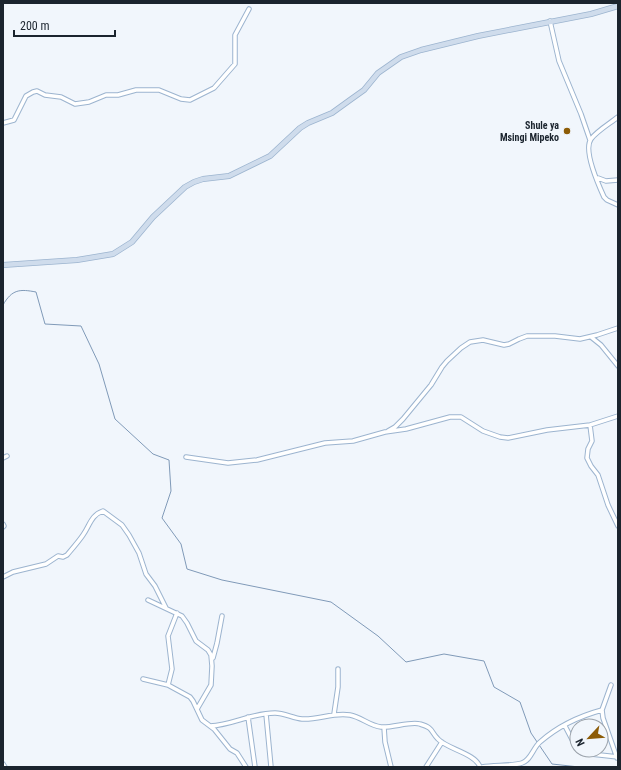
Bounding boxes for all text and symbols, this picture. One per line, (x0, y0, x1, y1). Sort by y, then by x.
scale bar (14, 12, 115, 38)
text: 200 m (20, 19, 50, 33)
place label: Shule ya Msingi Mipeko (500, 120, 559, 143)
marker: Shule ya Msingi Mipeko (562, 126, 572, 136)
north arrow (569, 718, 609, 758)
text: N (573, 736, 588, 748)

